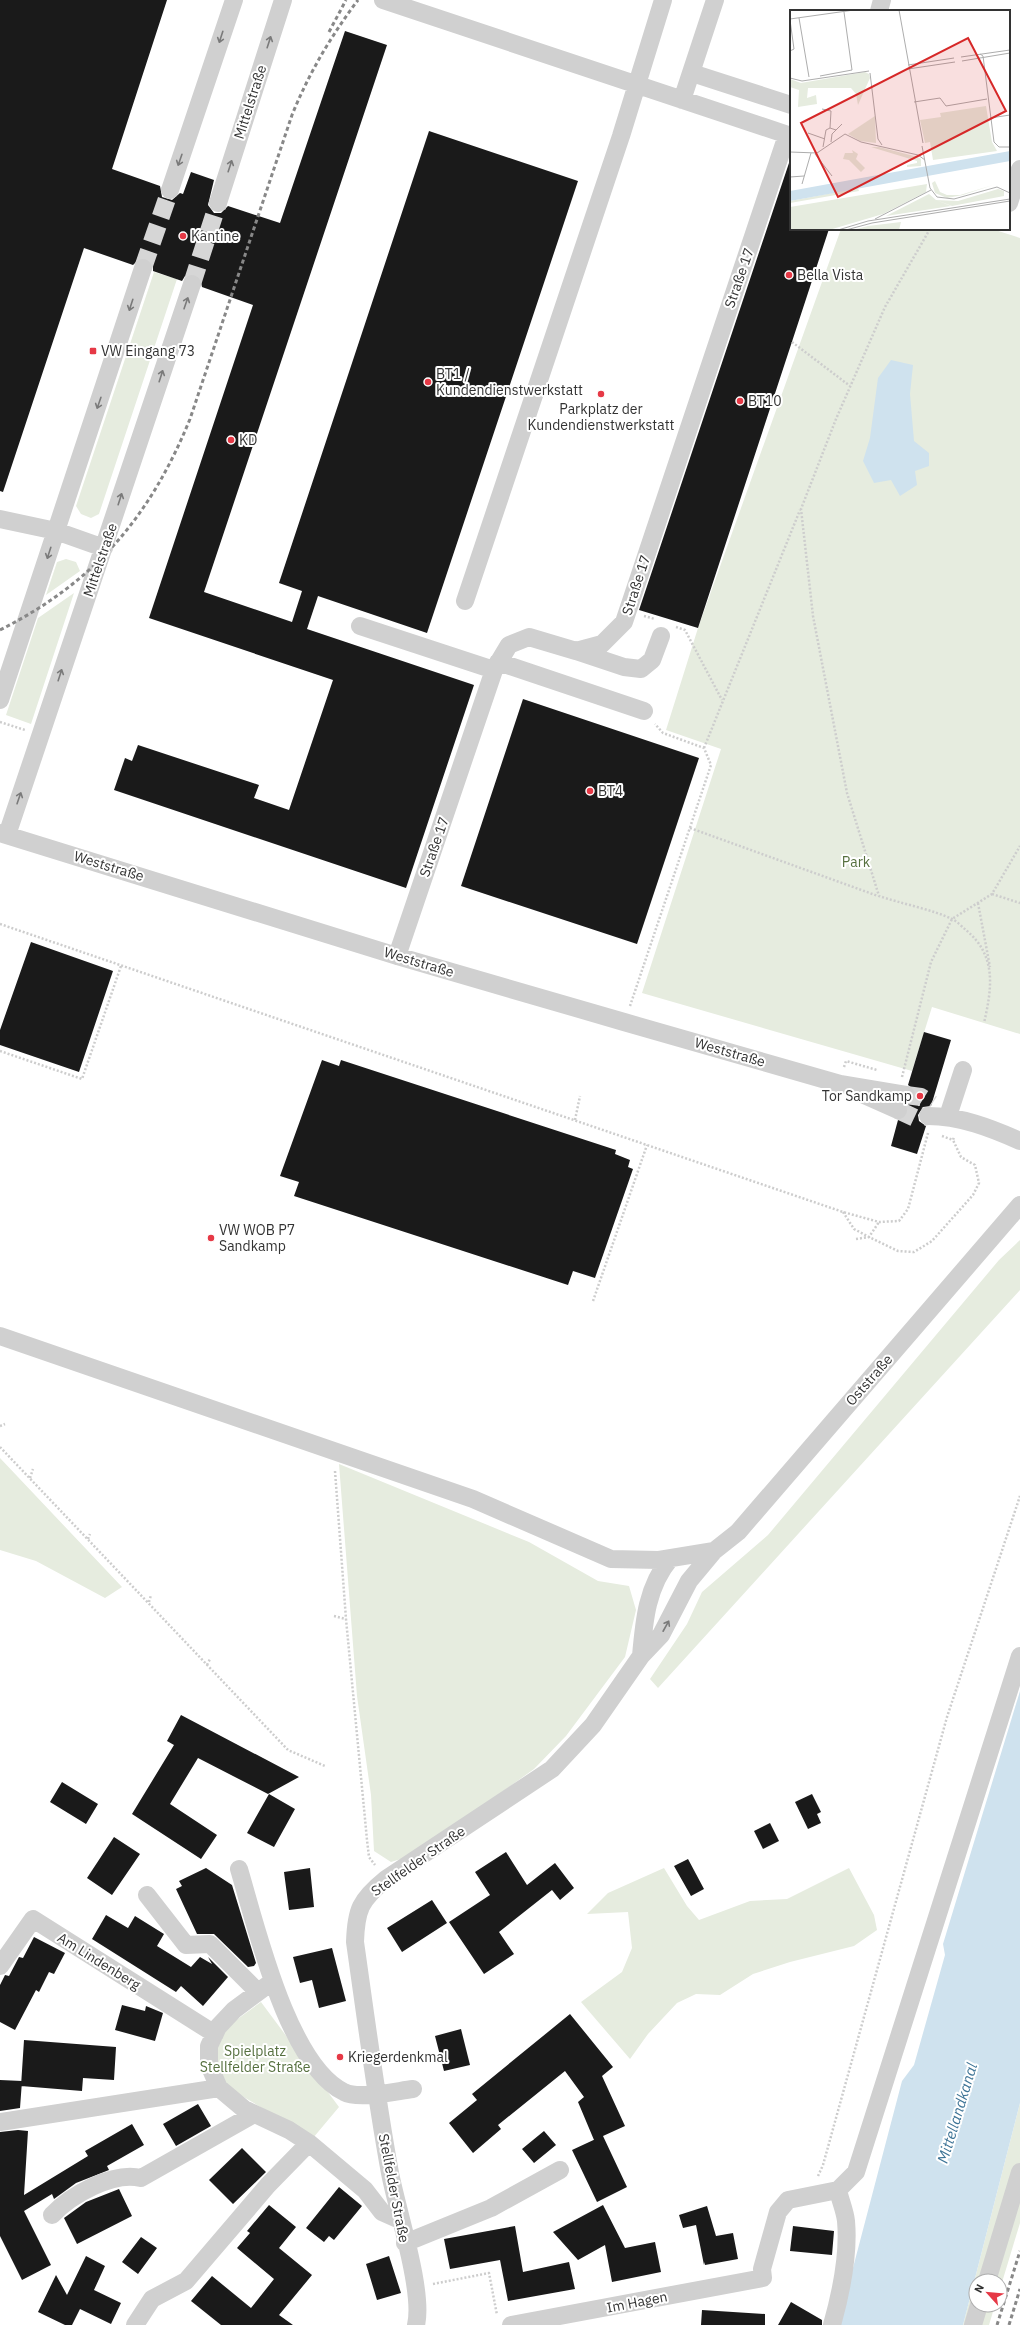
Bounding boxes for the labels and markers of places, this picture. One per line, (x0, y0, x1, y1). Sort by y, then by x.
place label: Kantine (191, 227, 239, 245)
marker: Kantine (178, 231, 188, 241)
place label: Bella Vista (797, 266, 864, 284)
marker: Bella Vista (784, 270, 794, 280)
place label: VW Eingang 73 (101, 342, 195, 360)
marker: VW Eingang 73 (88, 346, 98, 356)
place label: BT1 / Kundendienstwerkstatt (436, 365, 583, 399)
marker: BT1 / Kundendienstwerkstatt (423, 377, 433, 387)
marker: Parkplatz der Kundendienstwerkstatt (596, 389, 606, 399)
place label: BT10 (748, 392, 782, 410)
marker: BT10 (735, 396, 745, 406)
place label: Parkplatz der Kundendienstwerkstatt (528, 400, 675, 434)
place label: KD (239, 431, 257, 449)
marker: KD (226, 435, 236, 445)
place label: BT4 (598, 782, 623, 800)
marker: BT4 (585, 786, 595, 796)
place label: Tor Sandkamp (822, 1087, 912, 1105)
marker: Tor Sandkamp (915, 1091, 925, 1101)
place label: VW WOB P7 Sandkamp (219, 1221, 295, 1255)
marker: VW WOB P7 Sandkamp (206, 1233, 216, 1243)
place label: Kriegerdenkmal (348, 2048, 448, 2066)
marker: Kriegerdenkmal (335, 2052, 345, 2062)

